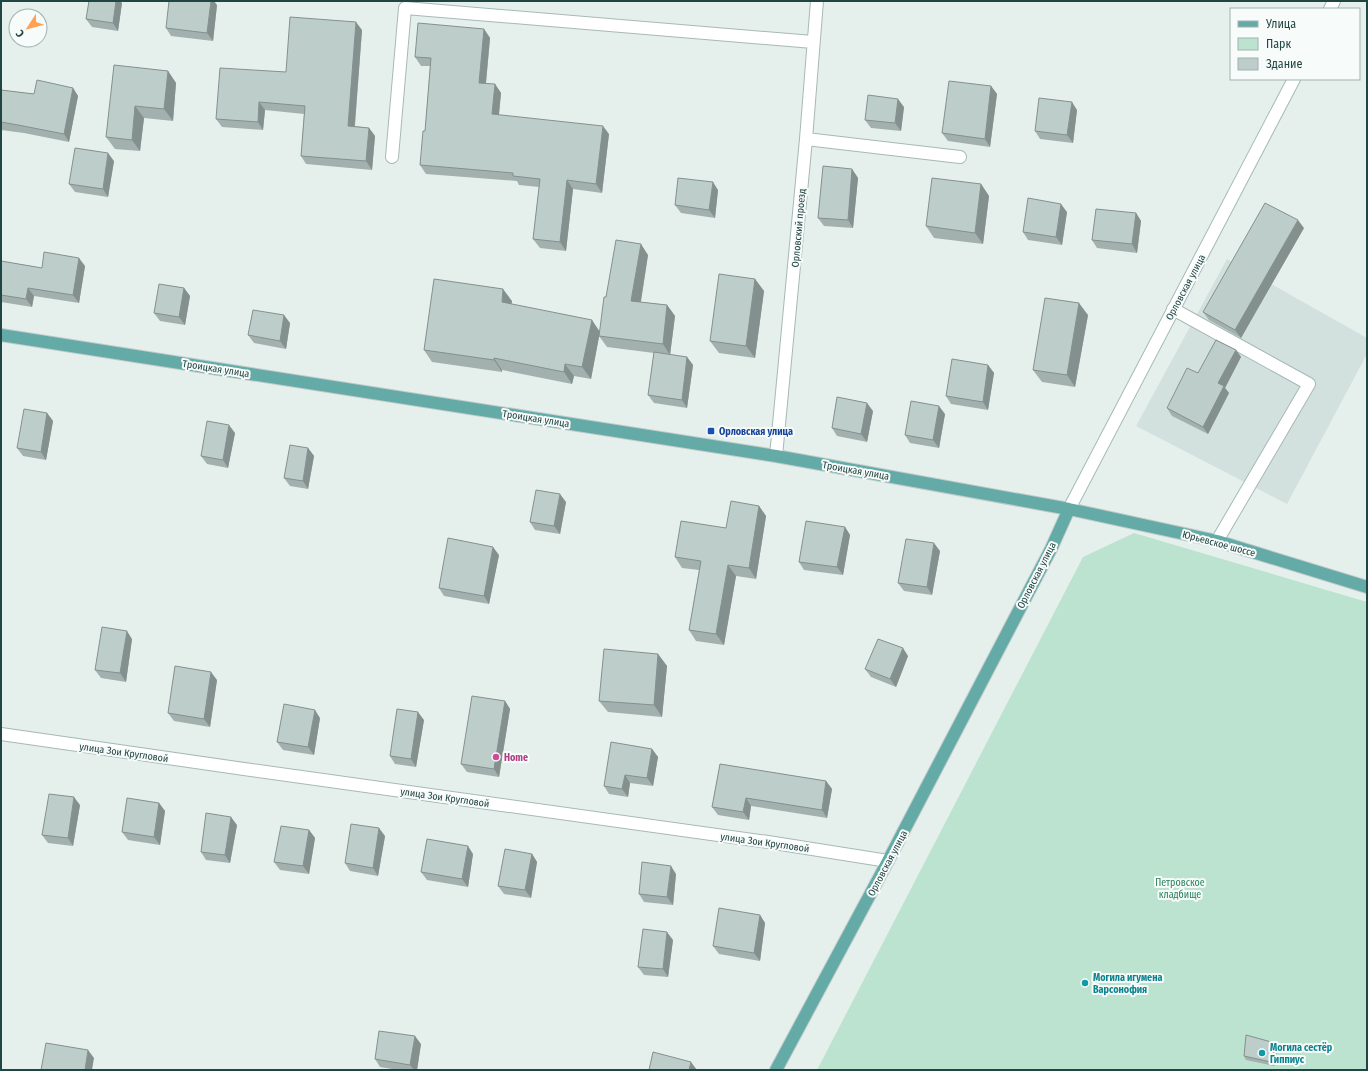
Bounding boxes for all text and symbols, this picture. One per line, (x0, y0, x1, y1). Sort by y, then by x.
north arrow (8, 8, 48, 48)
legend (1230, 8, 1360, 80)
text: Улица (1265, 17, 1296, 31)
text: С (13, 27, 27, 40)
text: Парк (1266, 37, 1292, 51)
text: Здание (1266, 57, 1302, 71)
street label: Орловский проезд (790, 188, 808, 268)
street label: Орловская улица (1163, 252, 1208, 323)
street label: Троицкая улица (181, 358, 250, 380)
street label: Троицкая улица (501, 408, 570, 430)
marker: Орловская улица (706, 426, 716, 436)
place label: Орловская улица (719, 426, 793, 438)
street label: Троицкая улица (821, 459, 890, 483)
street label: Юрьевское шоссе (1181, 528, 1257, 559)
street label: Орловская улица (1015, 540, 1059, 611)
street label: улица Зои Кругловой (79, 741, 169, 765)
marker: Home (491, 752, 501, 762)
place label: Home (504, 752, 528, 764)
street label: улица Зои Кругловой (400, 786, 490, 810)
street label: Орловская улица (865, 828, 910, 899)
street label: улица Зои Кругловой (720, 831, 810, 855)
park label: Петровское кладбище (1155, 877, 1205, 901)
place label: Могила игумена Варсонофия (1093, 972, 1163, 996)
marker: Могила игумена Варсонофия (1080, 978, 1090, 988)
place label: Могила сестёр Гиппиус (1270, 1042, 1333, 1066)
marker: Могила сестёр Гиппиус (1257, 1048, 1267, 1058)

